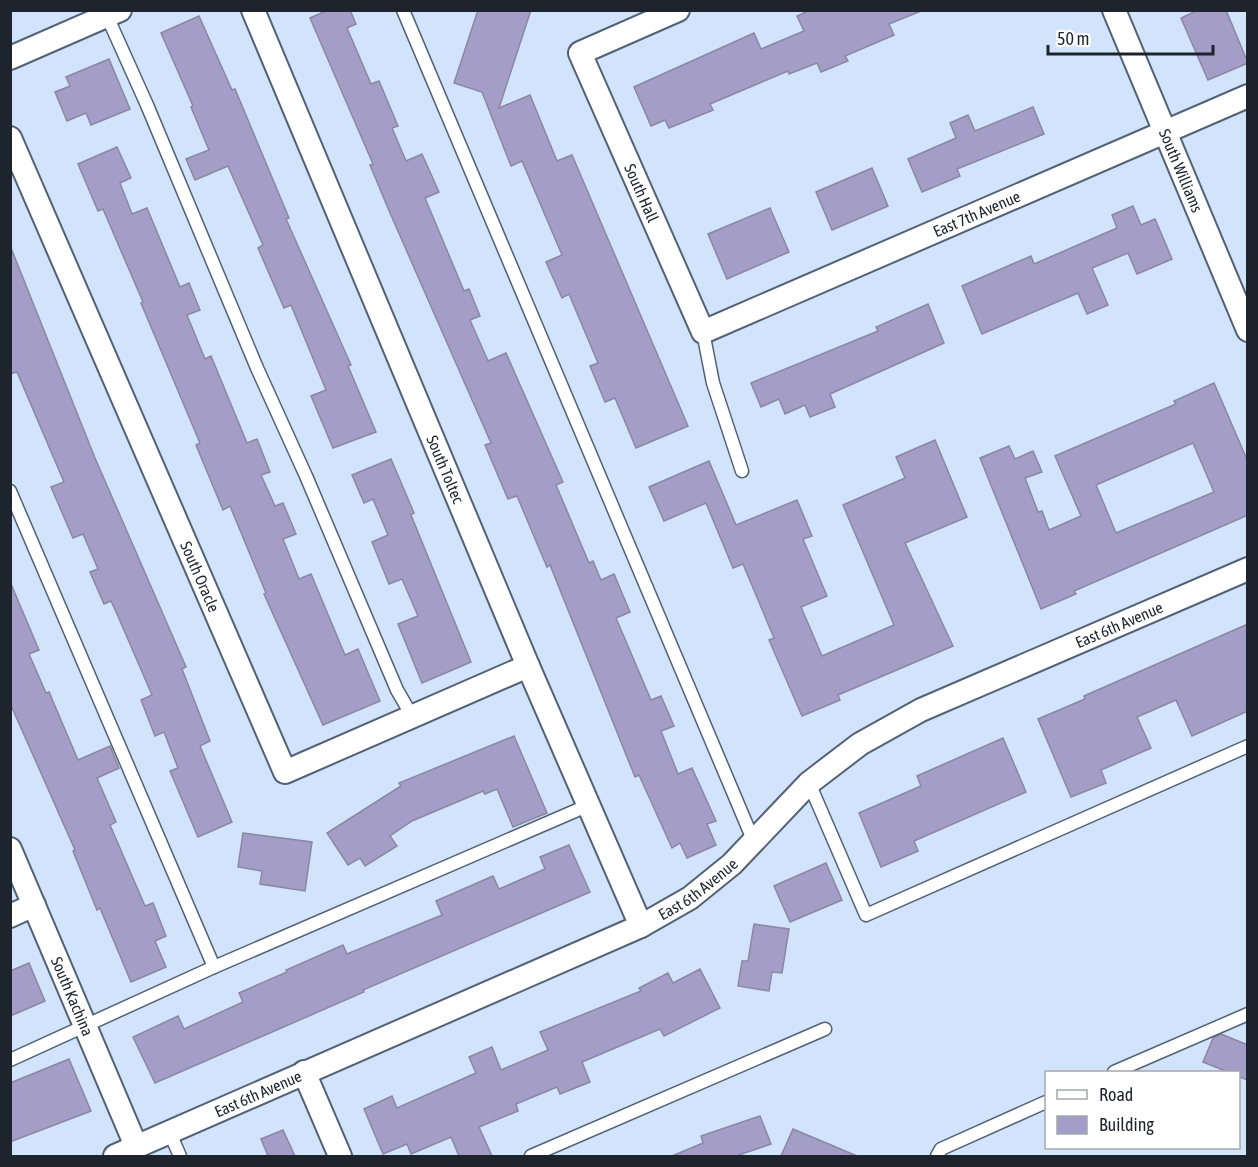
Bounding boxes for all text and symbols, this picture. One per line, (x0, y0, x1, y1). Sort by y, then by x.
scale bar (1048, 18, 1213, 56)
text: 50 m (1057, 28, 1089, 49)
street label: South Williams (1156, 126, 1207, 215)
street label: South Hall (621, 161, 663, 226)
street label: East 7th Avenue (930, 187, 1023, 240)
street label: South Toltec (423, 433, 468, 506)
street label: South Oracle (177, 539, 223, 615)
street label: East 6th Avenue (1073, 598, 1165, 651)
street label: East 6th Avenue (655, 855, 741, 923)
street label: South Kachina (48, 954, 97, 1039)
street label: East 6th Avenue (212, 1067, 304, 1120)
legend (1045, 1071, 1240, 1149)
text: Road (1099, 1084, 1133, 1105)
text: Building (1099, 1114, 1154, 1135)

